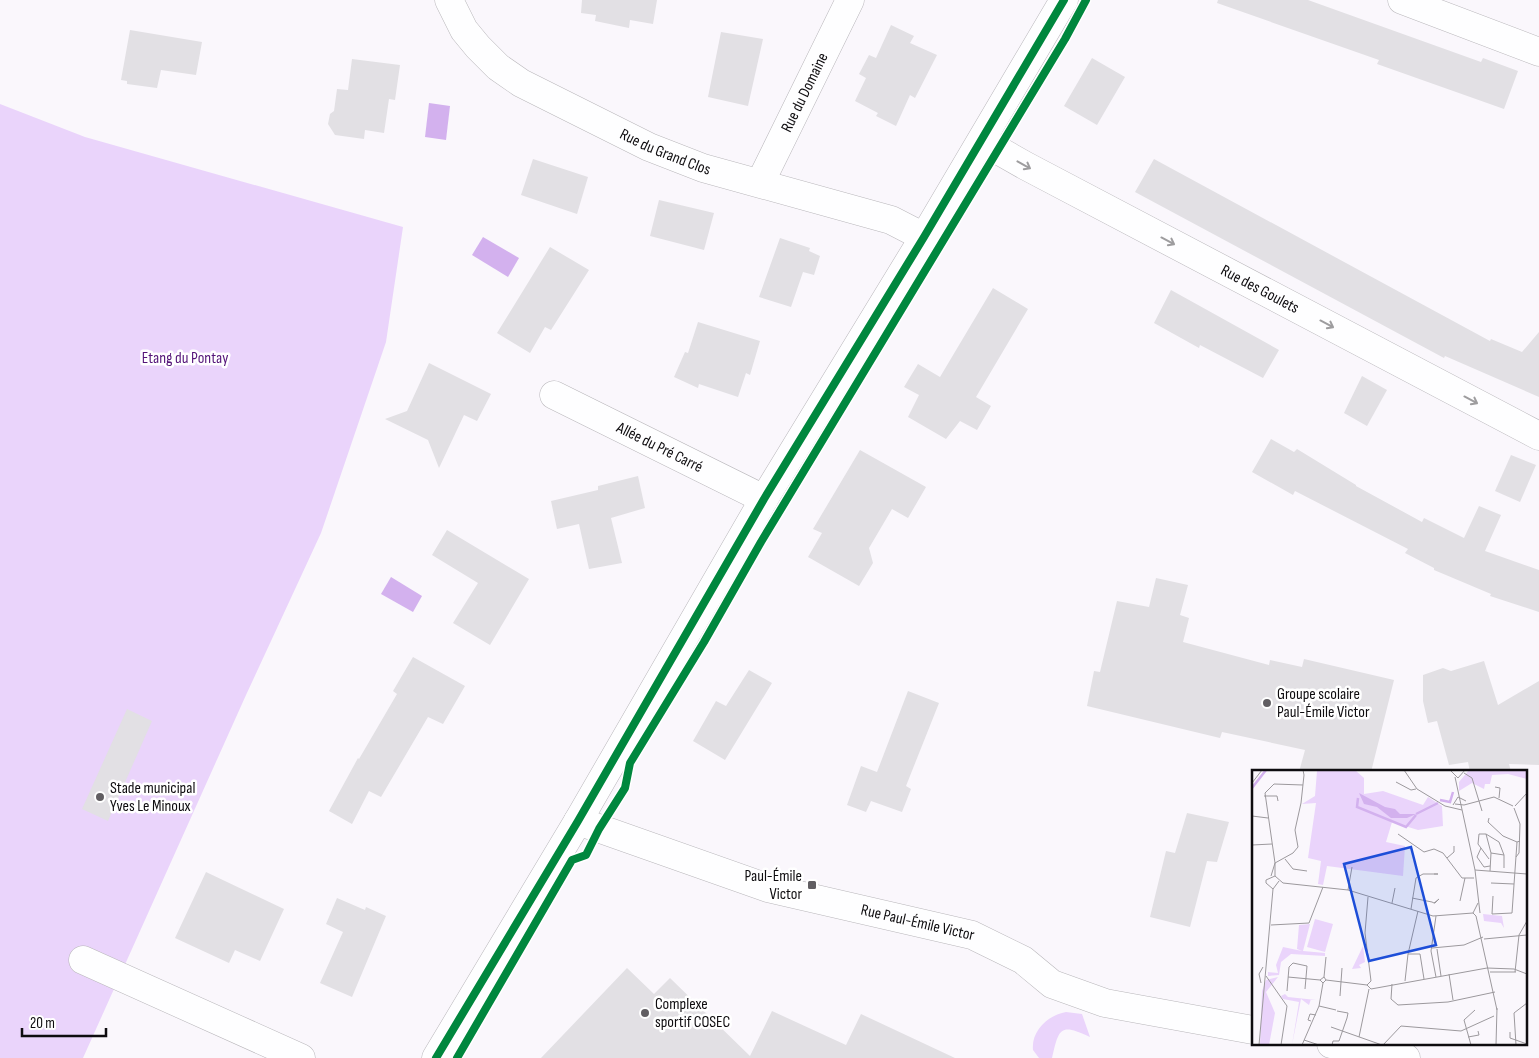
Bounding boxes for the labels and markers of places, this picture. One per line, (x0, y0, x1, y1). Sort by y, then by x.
place label: Groupe scolaire Paul-Émile Victor (1277, 685, 1370, 722)
marker: Groupe scolaire Paul-Émile Victor (1261, 697, 1273, 709)
place label: Stade municipal Yves Le Minoux (110, 779, 195, 816)
marker: Stade municipal Yves Le Minoux (94, 791, 106, 803)
place label: Paul-Émile Victor (744, 867, 802, 904)
marker: Paul-Émile Victor (806, 879, 818, 891)
place label: Complexe sportif COSEC (655, 995, 731, 1032)
marker: Complexe sportif COSEC (639, 1007, 651, 1019)

